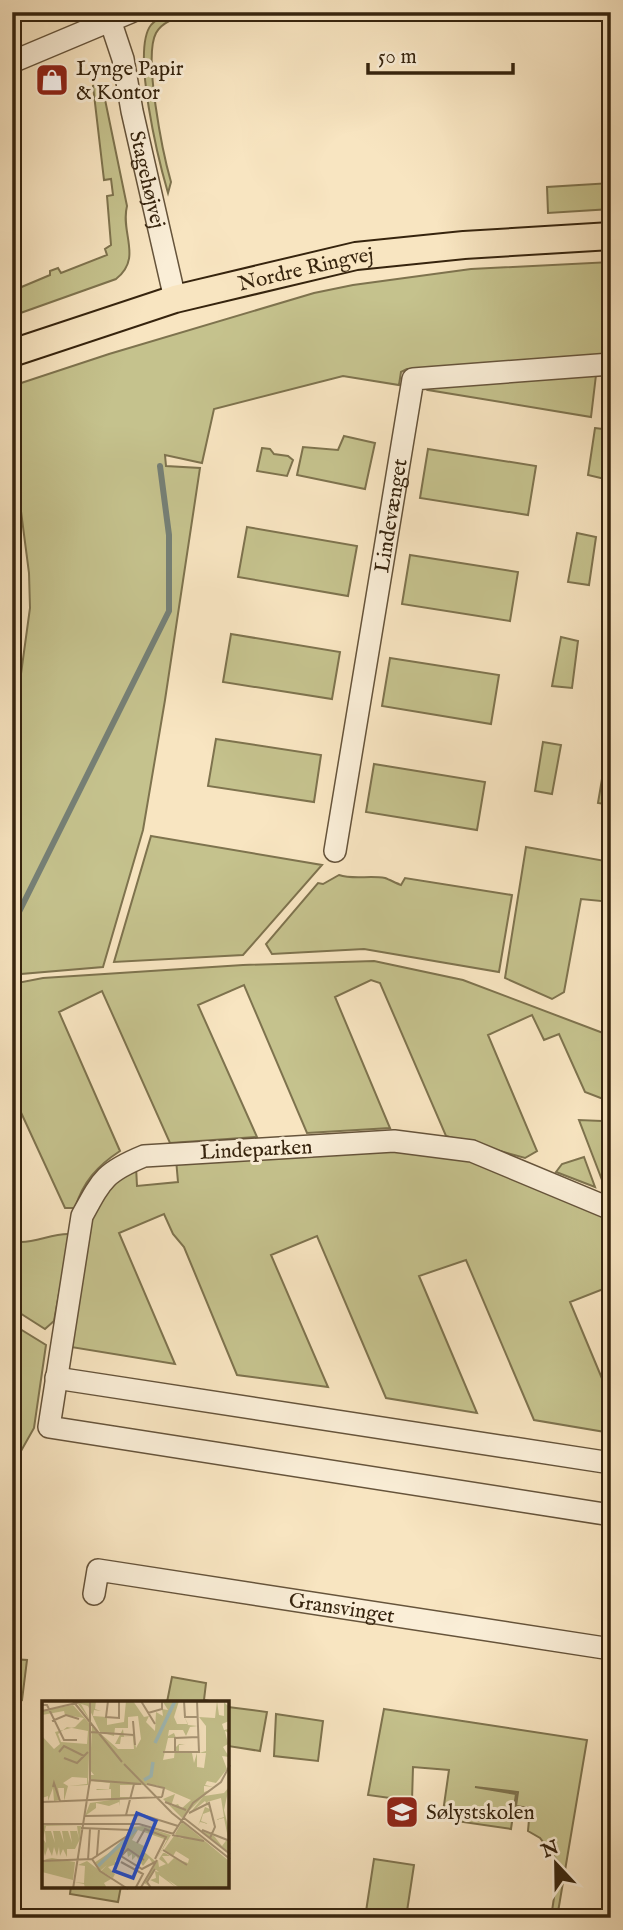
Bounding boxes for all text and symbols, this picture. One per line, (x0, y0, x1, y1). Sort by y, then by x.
scale bar (368, 32, 513, 76)
text: 50 m (378, 44, 417, 71)
place label: Lynge Papir & Kontor (76, 56, 184, 107)
shop icon: Lynge Papir & Kontor (33, 61, 71, 99)
street label: Stagehøjvej (122, 128, 170, 231)
street label: Nordre Ringvej (236, 242, 375, 299)
street label: Lindevænget (369, 457, 415, 575)
street label: Lindeparken (199, 1134, 313, 1167)
street label: Gransvinget (287, 1588, 396, 1630)
inset map (42, 1701, 229, 1888)
school or university icon: Sølystskolen (383, 1793, 421, 1831)
place label: Sølystskolen (426, 1800, 535, 1827)
north arrow (522, 1828, 592, 1898)
text: N (537, 1836, 563, 1865)

